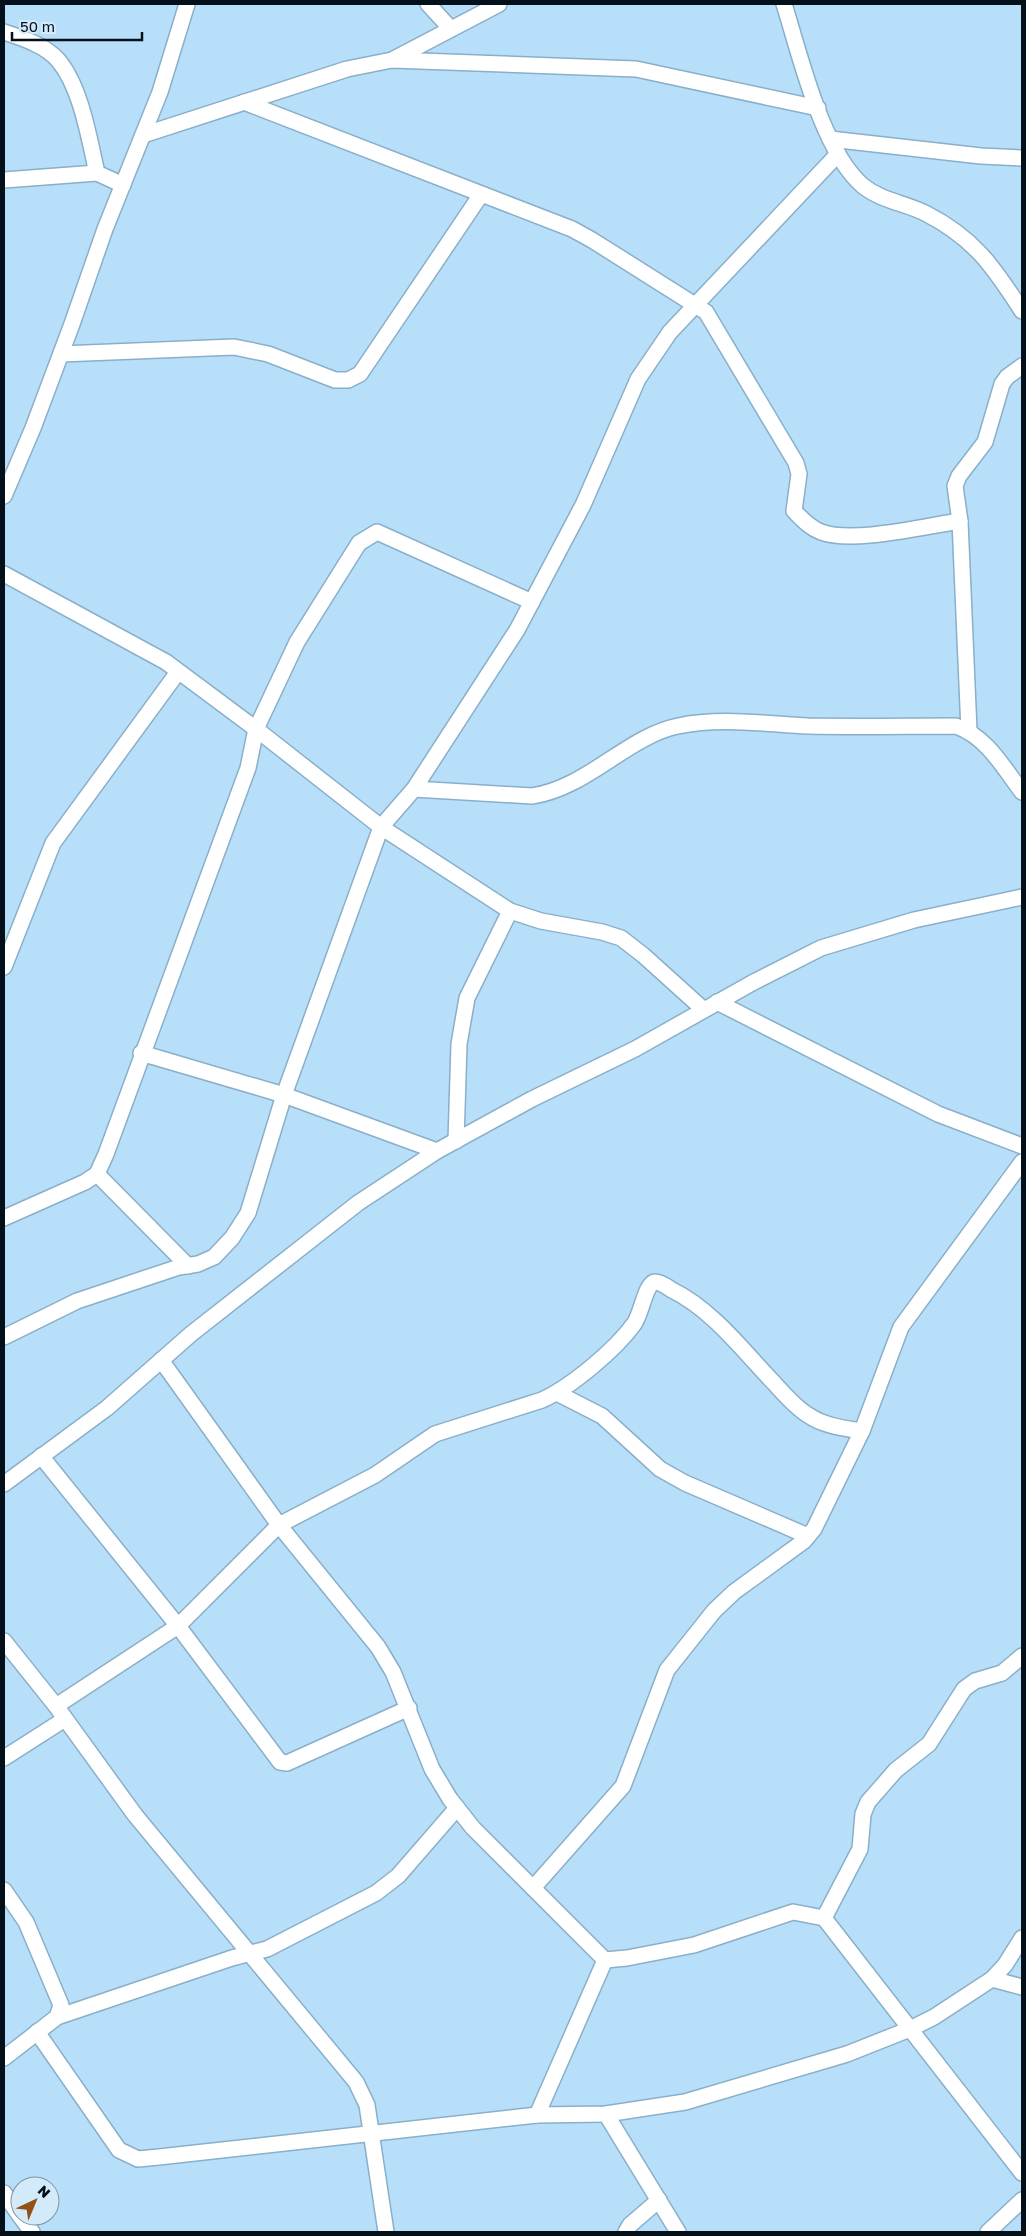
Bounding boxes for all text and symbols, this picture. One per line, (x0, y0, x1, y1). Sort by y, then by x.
scale bar (12, 10, 142, 42)
text: 50 m (20, 17, 55, 35)
north arrow (10, 2176, 60, 2226)
text: N (35, 2181, 54, 2201)

